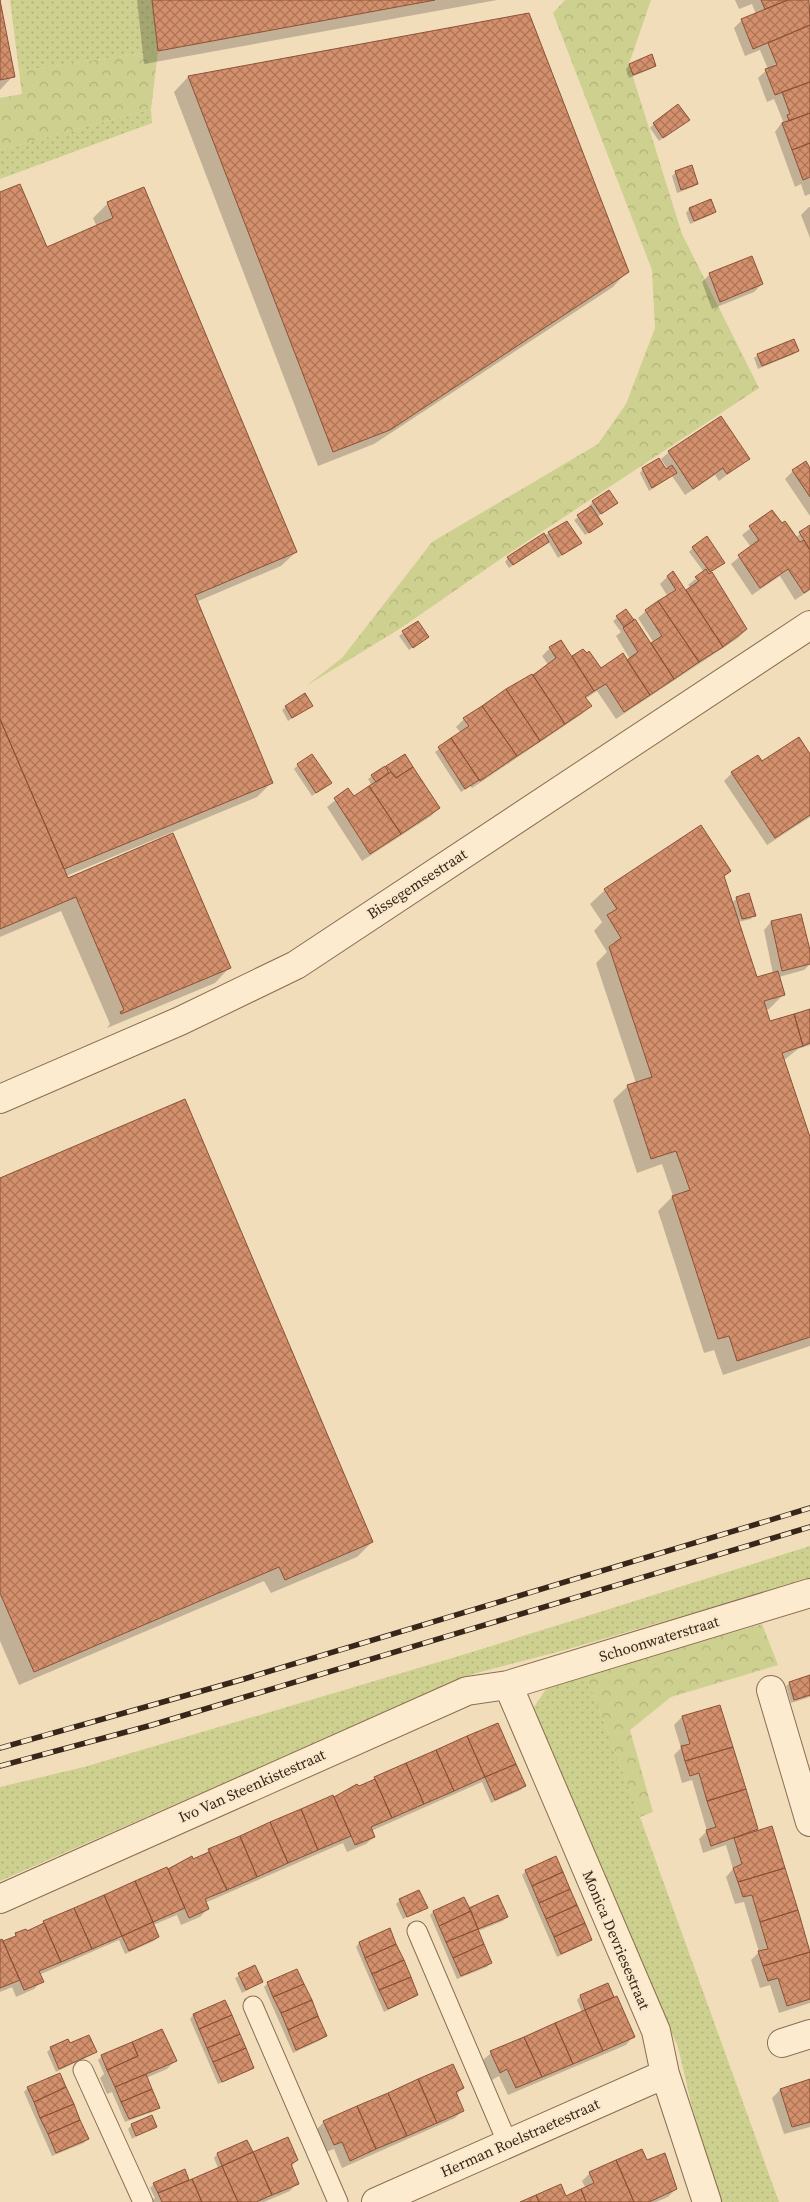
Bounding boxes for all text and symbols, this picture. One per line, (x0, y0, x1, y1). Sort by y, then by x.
street label: Bissegemsestraat (363, 843, 471, 924)
street label: Schoonwaterstraat (596, 1610, 721, 1667)
street label: Ivo Van Steenkistestraat (175, 1744, 329, 1827)
street label: Monica Devriesestraat (578, 1867, 655, 2013)
street label: Herman Roelstraetestraat (437, 2093, 603, 2182)

